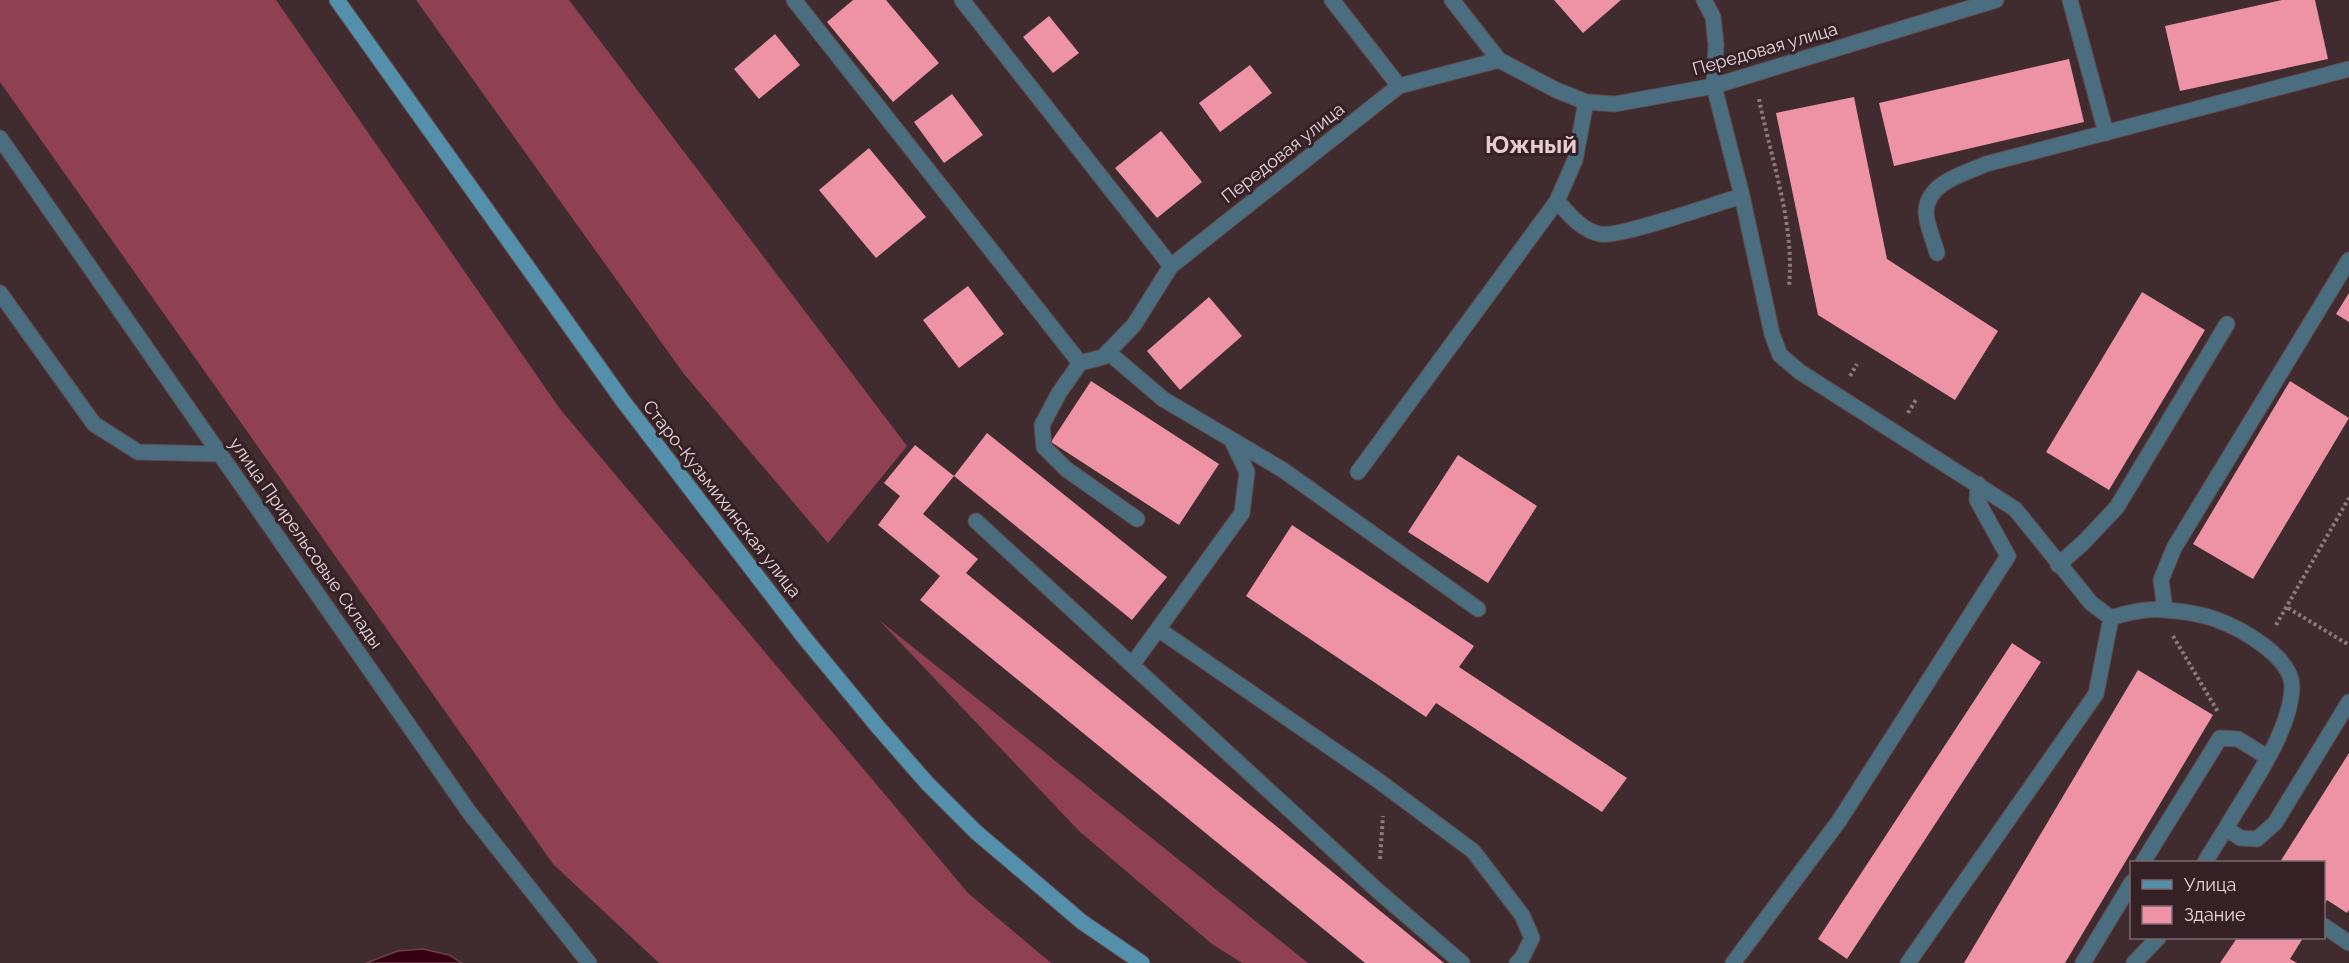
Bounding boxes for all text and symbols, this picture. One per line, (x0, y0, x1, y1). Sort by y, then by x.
street label: Передовая улица (1690, 18, 1840, 79)
street label: Передовая улица (1217, 98, 1348, 207)
district label: Южный (1485, 130, 1577, 159)
street label: Старо-Кузьмихинская улица (639, 396, 806, 602)
street label: улица Прирельсовые Склады (225, 433, 388, 652)
legend (2130, 861, 2325, 939)
text: Улица (2184, 874, 2236, 895)
text: Здание (2184, 904, 2246, 925)

